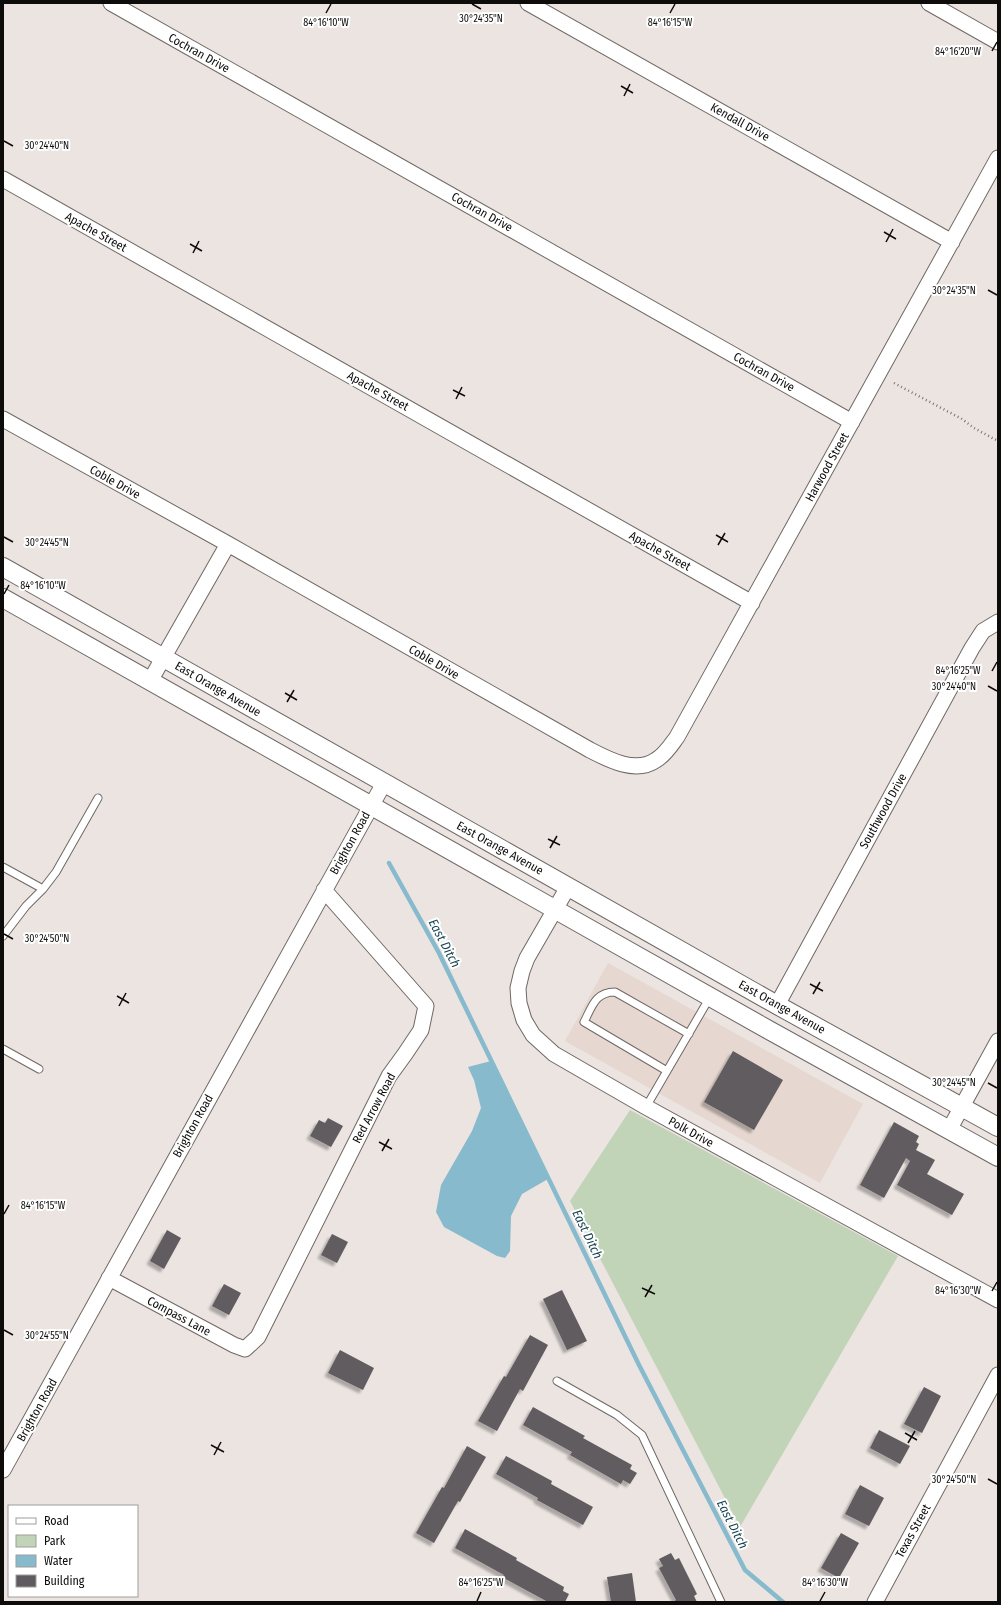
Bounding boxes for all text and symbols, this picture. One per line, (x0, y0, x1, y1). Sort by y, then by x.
text: 30°24'35"N (459, 13, 503, 25)
text: 84°16'10"W (303, 17, 349, 29)
text: 84°16'15"W (648, 17, 693, 29)
street label: Cochran Drive (166, 30, 232, 76)
text: 84°16'20"W (935, 46, 982, 58)
street label: Kendall Drive (708, 100, 772, 144)
text: 30°24'40"N (25, 140, 69, 152)
street label: Cochran Drive (449, 189, 515, 235)
street label: Apache Street (63, 209, 129, 255)
text: 30°24'35"N (932, 285, 976, 297)
street label: Cochran Drive (731, 349, 797, 395)
street label: Apache Street (345, 368, 411, 414)
street label: Harwood Street (802, 430, 852, 504)
street label: Coble Drive (87, 462, 143, 502)
street label: Apache Street (627, 528, 693, 574)
text: 30°24'45"N (25, 537, 69, 549)
text: 84°16'10"W (20, 580, 66, 592)
street label: Coble Drive (406, 642, 462, 682)
street label: East Orange Avenue (173, 659, 264, 719)
text: 84°16'25"W (935, 665, 981, 677)
text: 30°24'40"N (932, 681, 976, 693)
street label: Southwood Drive (857, 771, 909, 851)
street label: Brighton Road (327, 809, 373, 877)
street label: East Orange Avenue (454, 818, 546, 878)
water label: East Ditch (426, 916, 464, 970)
text: 30°24'50"N (25, 933, 69, 945)
street label: East Orange Avenue (736, 977, 828, 1037)
street label: Red Arrow Road (350, 1070, 398, 1146)
text: 30°24'45"N (932, 1077, 976, 1089)
street label: Brighton Road (170, 1092, 216, 1160)
street label: Polk Drive (666, 1114, 716, 1150)
text: 84°16'15"W (21, 1200, 66, 1212)
water label: East Ditch (569, 1207, 606, 1261)
text: 84°16'30"W (935, 1285, 982, 1297)
street label: Compass Lane (145, 1293, 213, 1339)
text: 30°24'55"N (25, 1330, 69, 1342)
street label: Brighton Road (14, 1376, 60, 1444)
text: 30°24'50"N (932, 1474, 976, 1486)
water label: East Ditch (714, 1497, 751, 1551)
street label: Texas Street (893, 1502, 933, 1560)
legend (8, 1505, 138, 1597)
text: Road (44, 1514, 69, 1528)
text: Park (44, 1534, 66, 1548)
text: Water (44, 1554, 73, 1568)
text: Building (44, 1574, 85, 1588)
text: 84°16'25"W (458, 1577, 504, 1589)
text: 84°16'30"W (802, 1577, 849, 1589)

